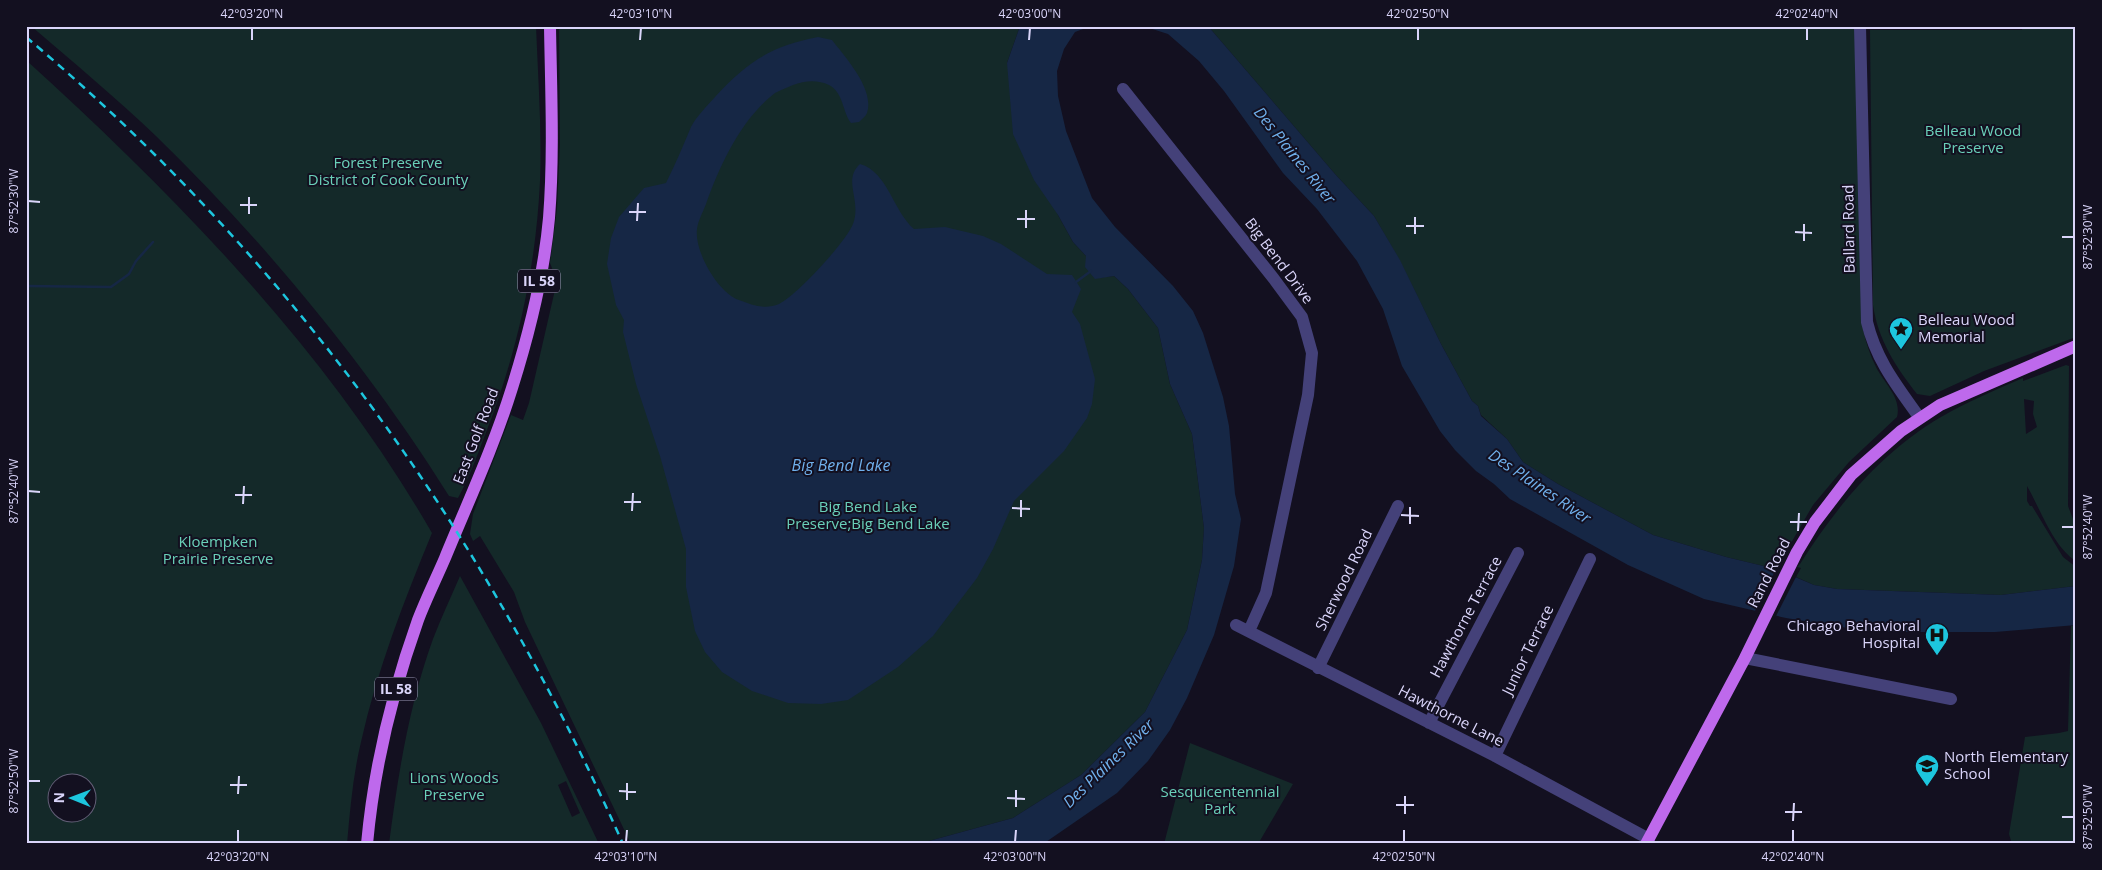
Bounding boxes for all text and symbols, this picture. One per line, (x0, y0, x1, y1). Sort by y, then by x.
text: 42°03'20"N (221, 5, 283, 22)
text: 42°03'10"N (610, 5, 672, 22)
text: 42°03'00"N (999, 5, 1061, 22)
text: 42°02'50"N (1387, 5, 1449, 22)
text: 42°02'40"N (1776, 5, 1838, 22)
water label: Des Plaines River (1249, 102, 1341, 209)
park label: Belleau Wood Preserve (1925, 120, 2021, 157)
park label: Forest Preserve District of Cook County (308, 152, 469, 189)
text: 87°52'30"W (5, 169, 22, 233)
street label: Ballard Road (1837, 184, 1859, 274)
text: 87°52'30"W (2079, 205, 2096, 269)
street label: Big Bend Drive (1241, 213, 1319, 307)
road number: IL 58 (518, 270, 560, 292)
place label: Belleau Wood Memorial (1918, 309, 2015, 346)
place icon: Belleau Wood Memorial (1888, 316, 1914, 350)
street label: East Golf Road (448, 385, 503, 487)
water label: Des Plaines River (1485, 444, 1596, 529)
water label: Big Bend Lake (792, 454, 890, 476)
text: 87°52'40"W (5, 459, 22, 523)
text: 87°52'40"W (2079, 495, 2096, 559)
park label: Big Bend Lake Preserve;Big Bend Lake (786, 496, 950, 533)
street label: Sherwood Road (1310, 526, 1376, 634)
park label: Kloempken Prairie Preserve (163, 531, 273, 568)
street label: Rand Road (1742, 534, 1794, 611)
street label: Hawthorne Terrace (1425, 552, 1506, 681)
street label: Junior Terrace (1496, 601, 1558, 700)
place label: Chicago Behavioral Hospital (1787, 615, 1920, 652)
hospital icon: Chicago Behavioral Hospital (1924, 622, 1950, 656)
road number: IL 58 (375, 678, 417, 701)
street label: Hawthorne Lane (1395, 680, 1508, 750)
water label: Des Plaines River (1058, 713, 1159, 812)
place label: North Elementary School (1944, 746, 2069, 783)
text: 87°52'50"W (5, 749, 22, 813)
school or university icon: North Elementary School (1914, 753, 1940, 787)
park label: Lions Woods Preserve (409, 767, 499, 804)
north arrow (48, 772, 98, 822)
park label: Sesquicentennial Park (1161, 781, 1279, 818)
text: 87°52'50"W (2079, 785, 2096, 849)
text: N (49, 792, 68, 804)
text: 42°03'20"N (207, 848, 269, 865)
text: 42°03'10"N (595, 848, 657, 865)
text: 42°03'00"N (984, 848, 1046, 865)
text: 42°02'50"N (1373, 848, 1435, 865)
text: 42°02'40"N (1762, 848, 1824, 865)

